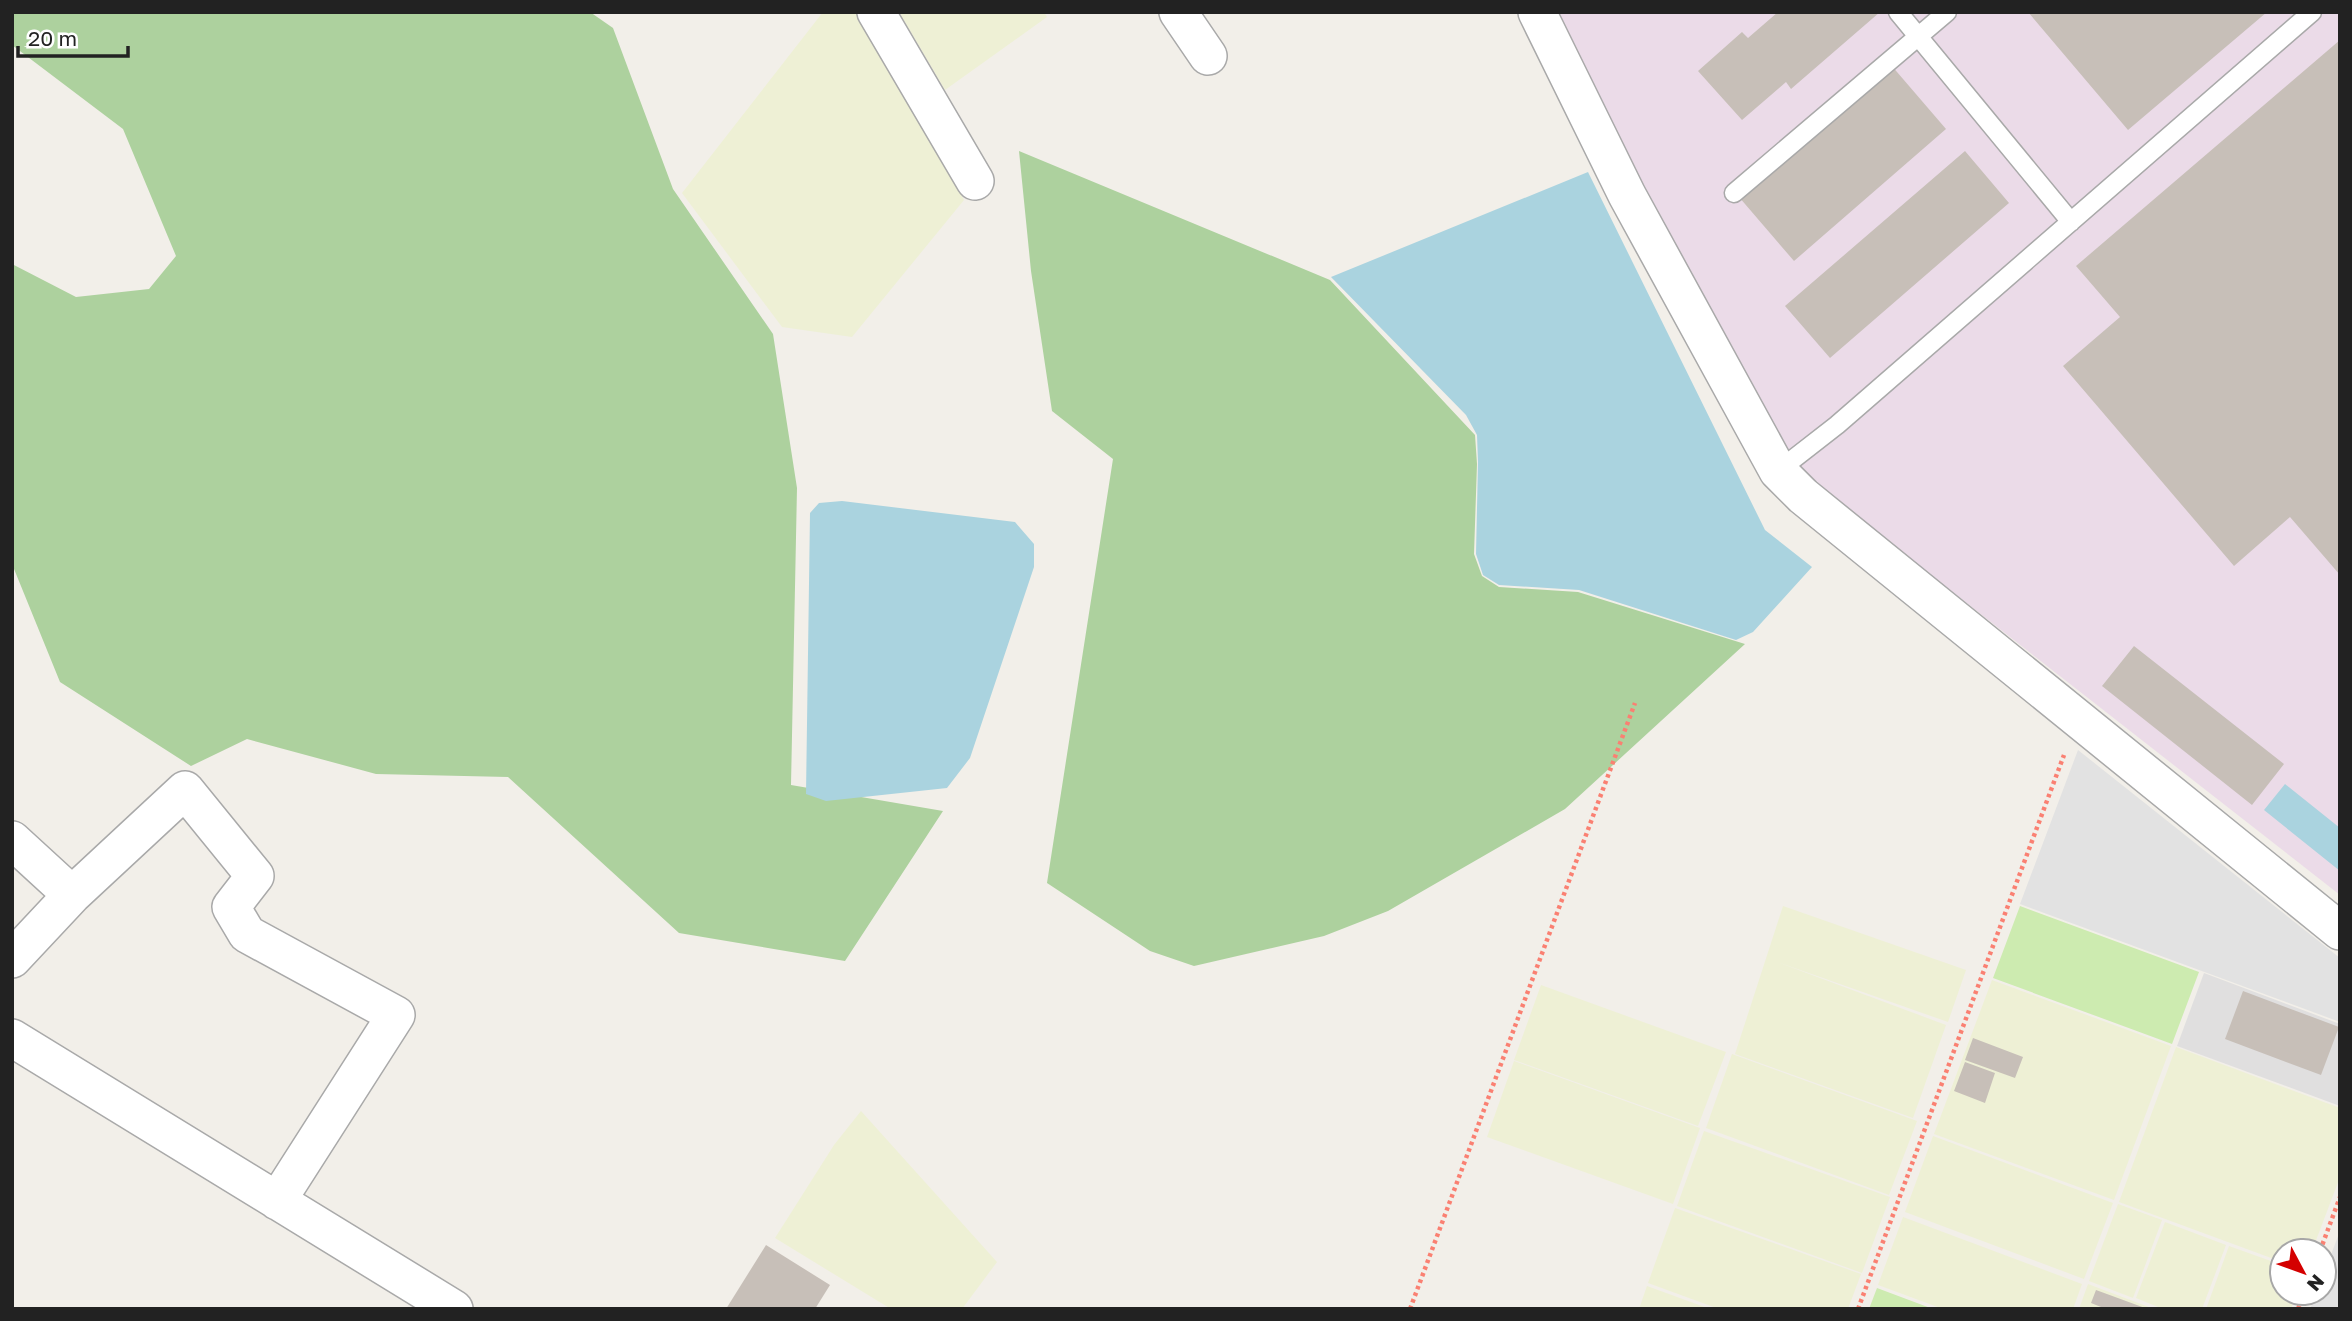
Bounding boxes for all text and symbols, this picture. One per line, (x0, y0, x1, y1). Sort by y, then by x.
scale bar (18, 14, 128, 58)
text: 20 m (28, 25, 77, 51)
north arrow (2268, 1237, 2338, 1307)
text: N (2303, 1270, 2330, 1296)

